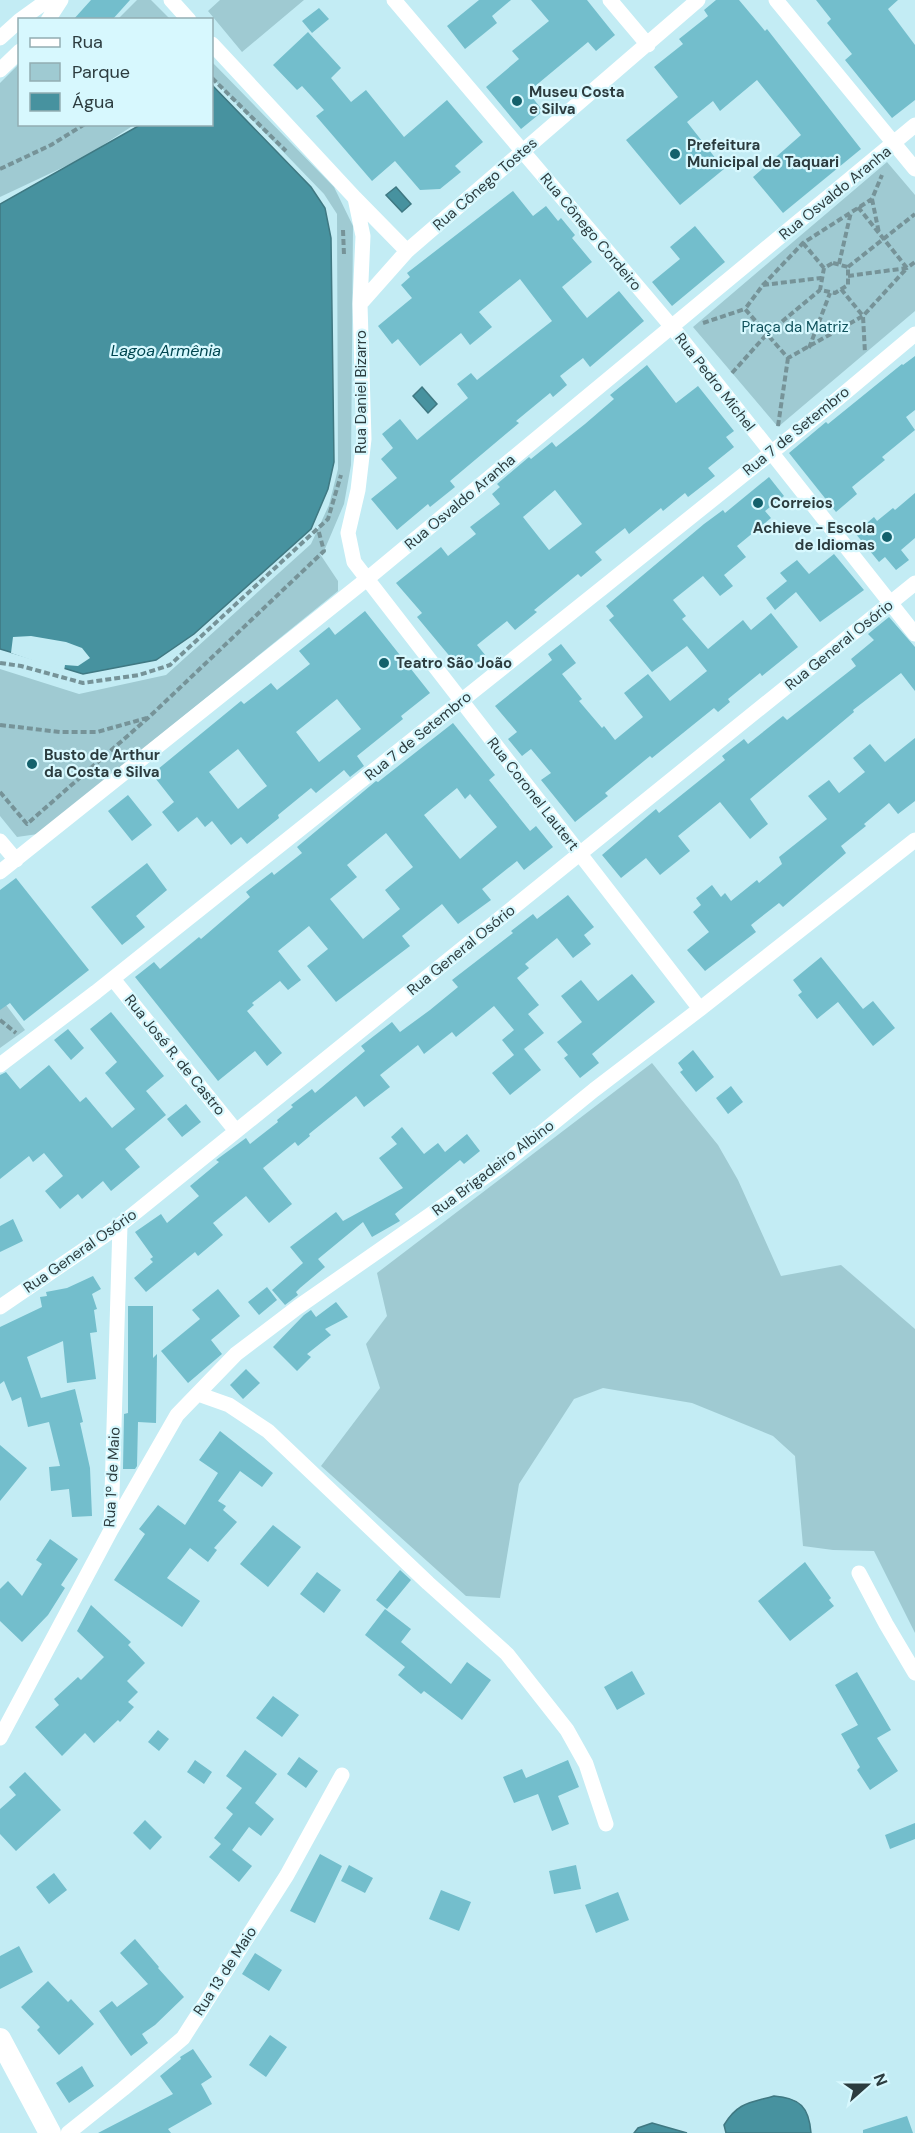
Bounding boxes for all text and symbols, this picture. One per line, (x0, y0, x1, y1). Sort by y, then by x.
legend (18, 18, 213, 126)
text: Rua (72, 30, 103, 54)
text: Parque (72, 60, 130, 84)
place label: Museu Costa e Silva (529, 82, 625, 119)
text: Água (72, 90, 114, 114)
marker: Museu Costa e Silva (510, 94, 524, 108)
street label: Rua Cônego Tostes (429, 133, 541, 235)
place label: Prefeitura Municipal de Taquari (687, 135, 839, 172)
street label: Rua Osvaldo Aranha (775, 142, 895, 244)
marker: Prefeitura Municipal de Taquari (668, 147, 682, 161)
street label: Rua Cônego Cordeiro (536, 169, 646, 295)
park label: Praça da Matriz (741, 317, 849, 337)
street label: Rua Pedro Michel (670, 329, 760, 435)
street label: Rua Daniel Bizarro (351, 330, 371, 454)
water label: Lagoa Armênia (111, 340, 221, 361)
street label: Rua 7 de Setembro (739, 382, 854, 480)
street label: Rua Osvaldo Aranha (400, 450, 520, 554)
place label: Correios (770, 493, 833, 513)
marker: Correios (751, 496, 765, 510)
place label: Achieve - Escola de Idiomas (753, 518, 875, 555)
marker: Achieve - Escola de Idiomas (880, 530, 894, 544)
street label: Rua General Osório (781, 595, 897, 695)
place label: Teatro São João (396, 653, 512, 673)
marker: Teatro São João (377, 656, 391, 670)
street label: Rua 7 de Setembro (361, 687, 476, 785)
street label: Rua Coronel Lautert (483, 733, 583, 855)
place label: Busto de Arthur da Costa e Silva (44, 745, 160, 782)
marker: Busto de Arthur da Costa e Silva (25, 757, 39, 771)
street label: Rua General Osório (403, 900, 519, 1000)
street label: Rua José R. de Castro (120, 990, 230, 1120)
street label: Rua Brigadeiro Albino (428, 1115, 558, 1220)
street label: Rua General Osório (19, 1204, 141, 1298)
street label: Rua 1º de Maio (99, 1426, 125, 1528)
street label: Rua 13 de Maio (189, 1923, 261, 2019)
north arrow (837, 2055, 897, 2115)
text: N (869, 2071, 892, 2089)

